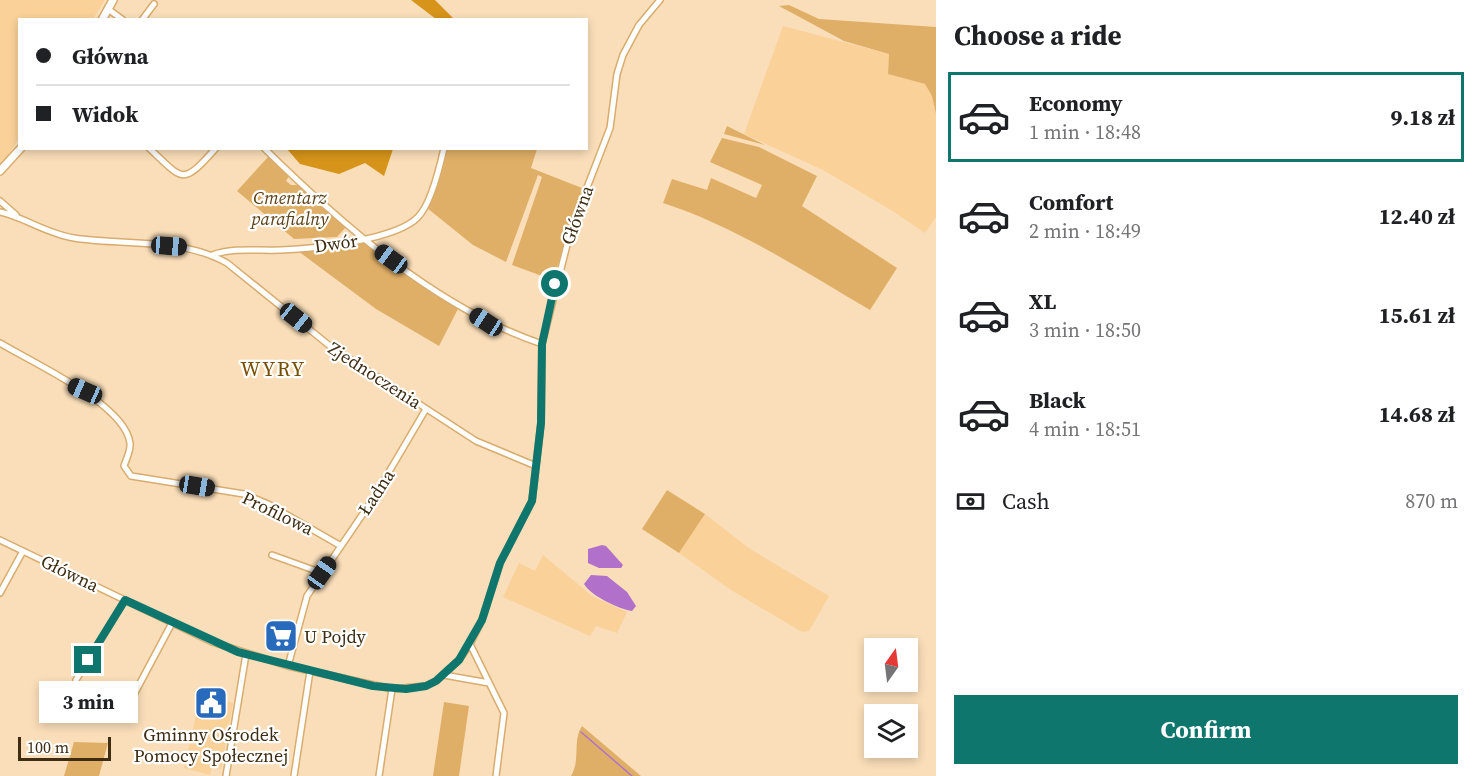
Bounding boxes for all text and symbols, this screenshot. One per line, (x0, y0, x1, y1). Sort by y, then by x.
text: Choose a ride (954, 17, 1122, 54)
text: Główna (72, 41, 149, 71)
text: Economy (1029, 88, 1123, 118)
icon: car (957, 90, 1011, 144)
text: Widok (72, 99, 138, 129)
text: 9.18 zł (1391, 102, 1455, 132)
text: 1 min · 18:48 (1029, 118, 1141, 146)
street label: Główna (555, 181, 600, 248)
park label: Cmentarz parafialny (249, 185, 329, 231)
text: Comfort (1029, 187, 1113, 217)
icon: car (957, 189, 1011, 243)
text: 12.40 zł (1379, 201, 1455, 231)
text: 2 min · 18:49 (1029, 217, 1141, 245)
street label: Dwór (313, 228, 360, 258)
car (150, 236, 188, 256)
car (371, 241, 411, 277)
route start (541, 270, 568, 297)
text: XL (1029, 286, 1056, 316)
icon: car (957, 288, 1011, 342)
car (276, 300, 316, 336)
text: 15.61 zł (1379, 300, 1455, 330)
car (466, 305, 506, 339)
text: 3 min · 18:50 (1029, 316, 1141, 344)
street label: Zjednoczenia (323, 335, 427, 415)
district label: WYRY (240, 354, 306, 383)
car (65, 375, 105, 407)
text: Black (1029, 385, 1086, 415)
icon: car (957, 387, 1011, 441)
text: 14.68 zł (1379, 399, 1455, 429)
text: 4 min · 18:51 (1029, 415, 1141, 443)
street label: Ładna (352, 463, 401, 520)
car (178, 474, 216, 498)
street label: Profilowa (238, 485, 319, 541)
icon: cash (954, 485, 987, 518)
text: Cash (1002, 486, 1050, 516)
text: 870 m (1405, 487, 1458, 515)
street label: Główna (37, 548, 104, 598)
car (304, 553, 340, 593)
supermarket icon: U Pojdy (263, 618, 299, 654)
place label: U Pojdy (304, 624, 366, 649)
north arrow (864, 638, 918, 692)
map controls (864, 638, 918, 758)
route end (74, 646, 101, 673)
callout: 3 min (38, 681, 138, 723)
public building icon: Gminny Ośrodek Pomocy Społecznej (193, 685, 229, 721)
text: 3 min (63, 688, 114, 716)
button: Confirm (954, 695, 1458, 764)
button: layers (864, 704, 918, 758)
place label: Gminny Ośrodek Pomocy Społecznej (134, 722, 288, 768)
scale bar (18, 734, 111, 762)
text: 100 m (27, 736, 69, 758)

